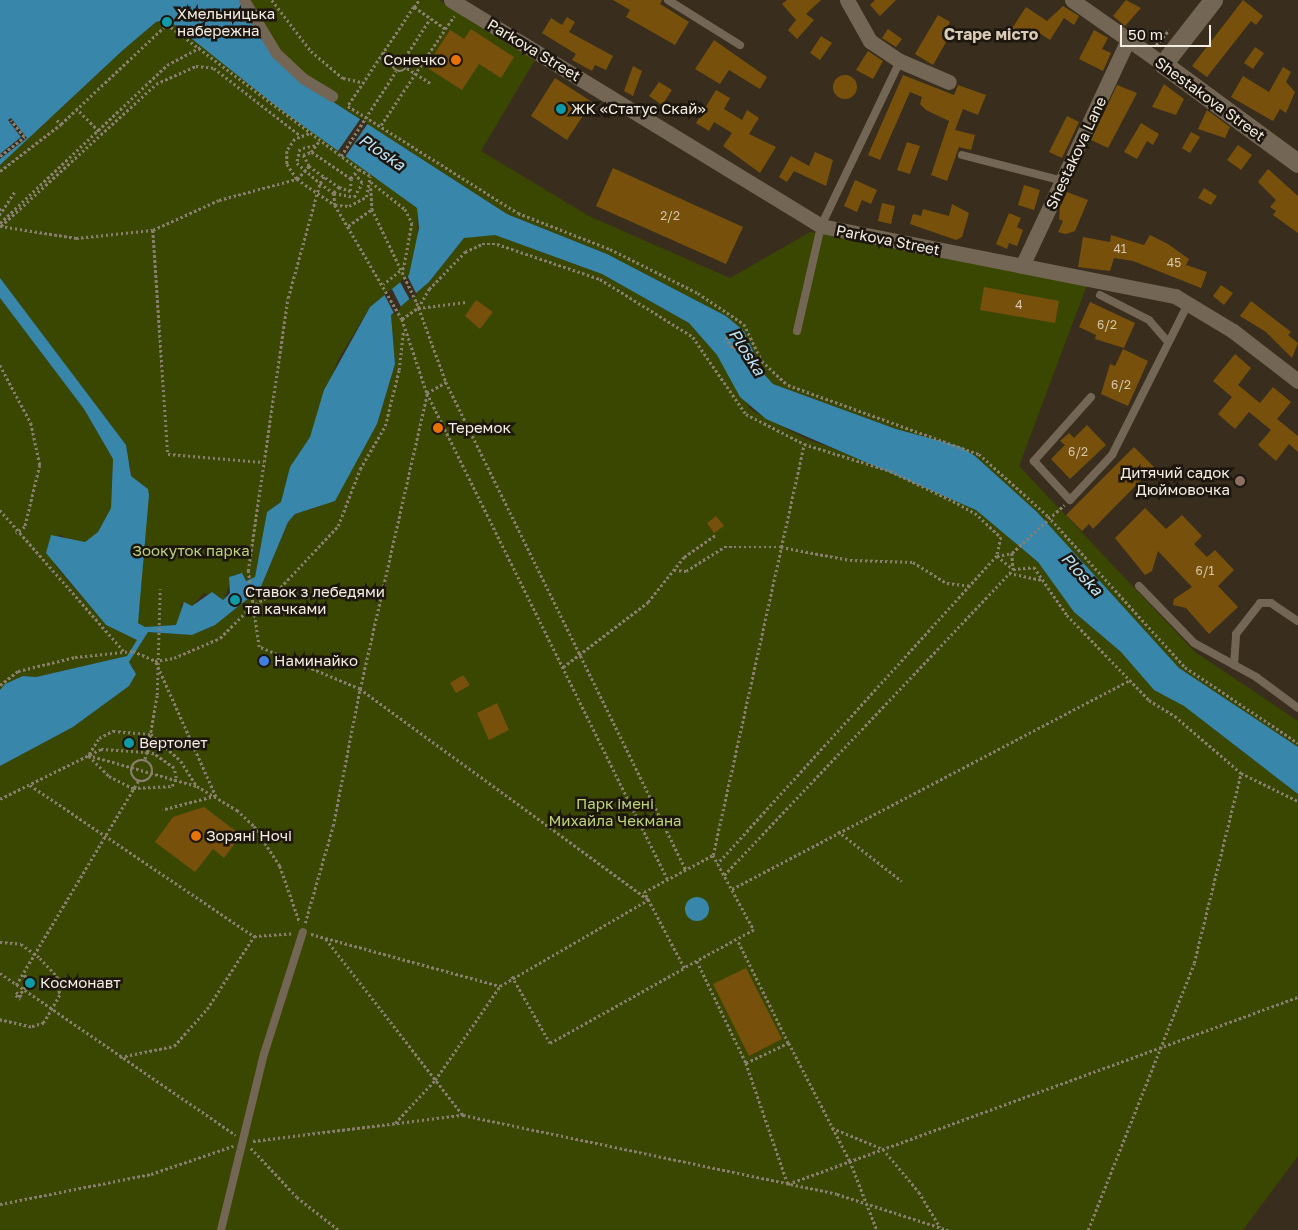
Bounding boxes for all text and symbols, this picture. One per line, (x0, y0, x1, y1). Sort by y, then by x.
place label: Хмельницька набережна (177, 4, 275, 39)
street label: Parkova Street (484, 15, 584, 85)
scale bar (1123, 15, 1214, 47)
marker: Хмельницька набережна (161, 16, 173, 28)
district label: Старе місто (944, 24, 1038, 44)
text: 50 m (1128, 25, 1163, 43)
place label: Cонечко (383, 51, 446, 69)
street label: Shestakova Street (1152, 53, 1268, 145)
marker: Cонечко (450, 54, 462, 66)
street label: Shestakova Lane (1042, 94, 1110, 212)
place label: ЖК «Статус Скай» (571, 100, 706, 118)
marker: ЖК «Статус Скай» (555, 103, 567, 115)
water label: Ploska (355, 130, 409, 174)
house number: 2/2 (660, 209, 680, 223)
street label: Parkova Street (835, 221, 941, 259)
house number: 41 (1113, 242, 1127, 256)
house number: 45 (1167, 256, 1181, 270)
house number: 4 (1015, 298, 1023, 312)
house number: 6/2 (1097, 318, 1117, 332)
water label: Ploska (725, 325, 769, 379)
house number: 6/2 (1111, 378, 1131, 392)
place label: Теремок (448, 419, 511, 437)
marker: Теремок (432, 422, 444, 434)
house number: 6/2 (1068, 445, 1088, 459)
place label: Дитячий садок Дюймовочка (1120, 463, 1230, 498)
marker: Дитячий садок Дюймовочка (1234, 475, 1246, 487)
park label: Зоокуток парка (132, 542, 250, 560)
water label: Ploska (1057, 549, 1107, 599)
house number: 6/1 (1196, 564, 1214, 578)
place label: Ставок з лебедями та качками (245, 582, 385, 617)
marker: Ставок з лебедями та качками (229, 594, 241, 606)
place label: Наминайко (274, 652, 358, 670)
marker: Наминайко (258, 655, 270, 667)
place label: Вертолет (139, 734, 208, 752)
marker: Вертолет (123, 737, 135, 749)
park label: Парк імені Михайла Чекмана (548, 794, 682, 829)
place label: Зоряні Ночі (206, 827, 292, 845)
marker: Зоряні Ночі (190, 830, 202, 842)
place label: Космонавт (40, 974, 120, 992)
marker: Космонавт (24, 977, 36, 989)

